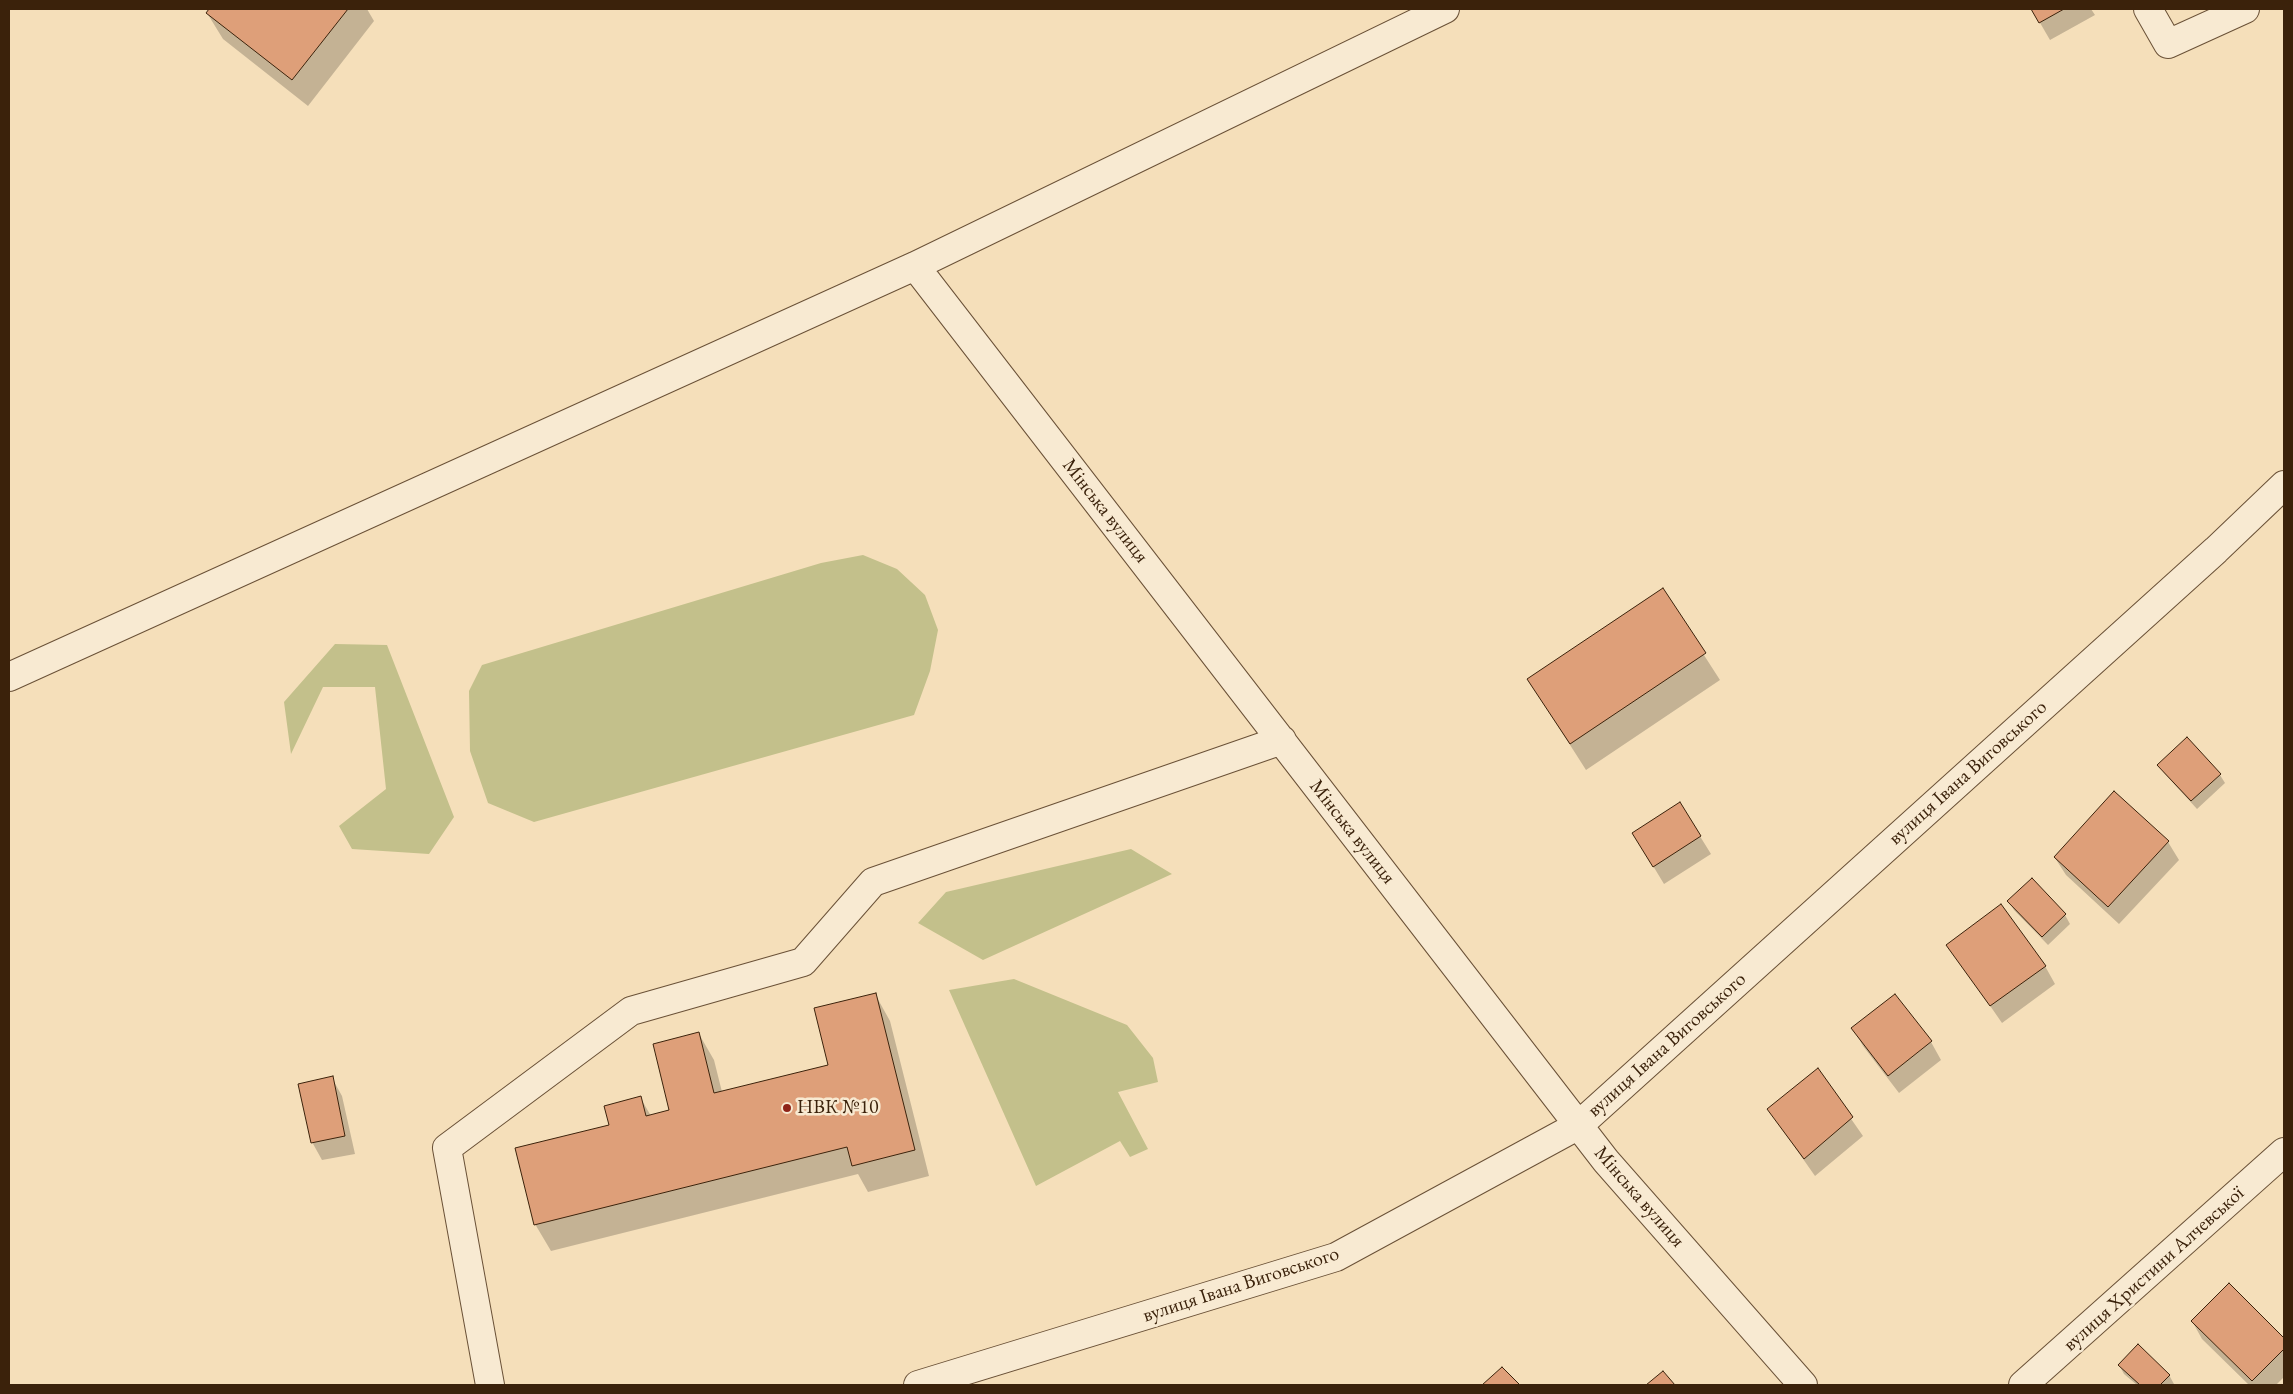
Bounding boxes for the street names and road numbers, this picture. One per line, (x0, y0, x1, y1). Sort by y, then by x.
street label: Мінська вулиця (1057, 454, 1153, 568)
street label: вулиця Івана Виговського (1884, 696, 2052, 850)
street label: Мінська вулиця (1304, 775, 1400, 889)
street label: вулиця Івана Виговського (1583, 968, 1751, 1122)
street label: Мінська вулиця (1589, 1142, 1689, 1252)
street label: вулиця Христини Алчевської (2059, 1181, 2249, 1357)
street label: вулиця Івана Виговського (1140, 1242, 1342, 1328)

